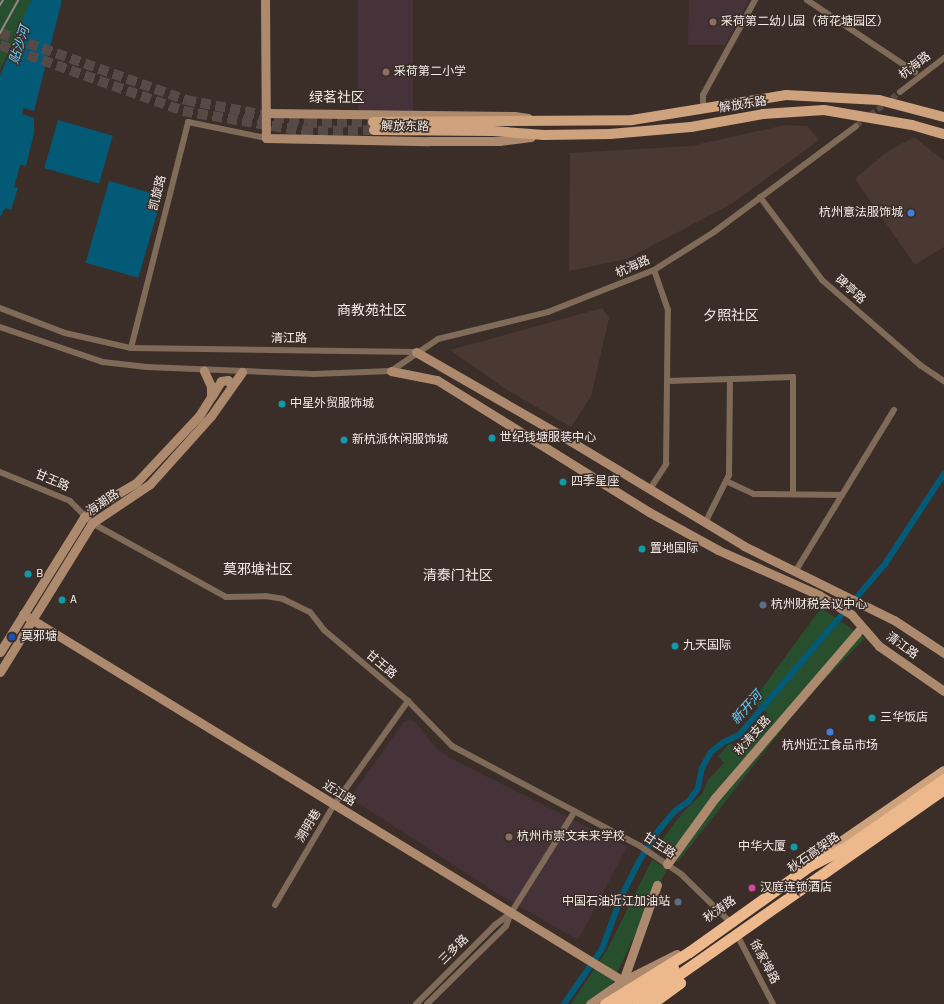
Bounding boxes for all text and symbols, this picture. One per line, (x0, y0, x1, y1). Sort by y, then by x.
place label: 采荷第二幼儿园（荷花塘园区） (721, 15, 889, 29)
marker: 采荷第二幼儿园（荷花塘园区） (708, 17, 718, 27)
water label: 贴沙河 (7, 24, 33, 66)
street label: 杭海路 (896, 49, 934, 83)
place label: 采荷第二小学 (394, 65, 466, 79)
marker: 采荷第二小学 (381, 67, 391, 77)
district label: 绿茗社区 (309, 90, 365, 106)
street label: 解放东路 (718, 94, 768, 116)
street label: 解放东路 (381, 119, 429, 135)
street label: 凯旋路 (147, 174, 169, 212)
place label: 杭州意法服饰城 (819, 206, 903, 220)
marker: 杭州意法服饰城 (906, 208, 916, 218)
street label: 杭海路 (614, 253, 652, 281)
street label: 碑亭路 (832, 273, 868, 307)
district label: 商教苑社区 (337, 303, 407, 319)
district label: 夕照社区 (703, 308, 759, 324)
street label: 清江路 (271, 332, 307, 346)
place label: 中星外贸服饰城 (290, 397, 374, 411)
marker: 中星外贸服饰城 (277, 399, 287, 409)
place label: 世纪钱塘服装中心 (500, 431, 596, 445)
place label: 新杭派休闲服饰城 (352, 433, 448, 447)
marker: 世纪钱塘服装中心 (487, 433, 497, 443)
marker: 新杭派休闲服饰城 (339, 435, 349, 445)
street label: 甘王路 (33, 467, 71, 495)
place label: 四季星座 (571, 475, 619, 489)
marker: 四季星座 (558, 477, 568, 487)
street label: 海潮路 (84, 487, 122, 519)
place label: 置地国际 (650, 542, 698, 556)
marker: 置地国际 (637, 544, 647, 554)
district label: 莫邪塘社区 (223, 562, 293, 578)
place label: B (36, 567, 43, 581)
district label: 清泰门社区 (423, 568, 493, 584)
marker: B (23, 569, 33, 579)
place label: A (70, 593, 77, 607)
marker: A (57, 595, 67, 605)
place label: 杭州财税会议中心 (771, 598, 867, 612)
marker: 杭州财税会议中心 (758, 600, 768, 610)
place label: 莫邪塘 (21, 630, 57, 644)
street label: 清江路 (883, 630, 921, 662)
marker: 莫邪塘 (6, 631, 18, 643)
place label: 九天国际 (683, 639, 731, 653)
marker: 九天国际 (670, 641, 680, 651)
street label: 甘王路 (363, 648, 399, 682)
water label: 新开河 (728, 688, 766, 728)
place label: 三华饭店 (880, 711, 928, 725)
street label: 秋涛支路 (732, 713, 774, 759)
marker: 三华饭店 (867, 713, 877, 723)
marker: 杭州近江食品市场 (825, 727, 835, 737)
place label: 杭州近江食品市场 (782, 739, 878, 753)
street label: 近江路 (320, 778, 358, 810)
street label: 溯明巷 (294, 807, 324, 845)
place label: 杭州市崇文未来学校 (517, 830, 625, 844)
street label: 甘王路 (640, 830, 678, 862)
street label: 秋石高架路 (785, 830, 843, 876)
marker: 杭州市崇文未来学校 (504, 832, 514, 842)
place label: 中华大厦 (738, 840, 786, 854)
marker: 中华大厦 (789, 842, 799, 852)
place label: 汉庭连锁酒店 (760, 881, 832, 895)
marker: 汉庭连锁酒店 (747, 883, 757, 893)
street label: 秋涛路 (701, 894, 739, 926)
place label: 中国石油近江加油站 (562, 895, 670, 909)
marker: 中国石油近江加油站 (673, 897, 683, 907)
street label: 三多路 (436, 932, 472, 968)
street label: 徐家埠路 (746, 937, 782, 987)

